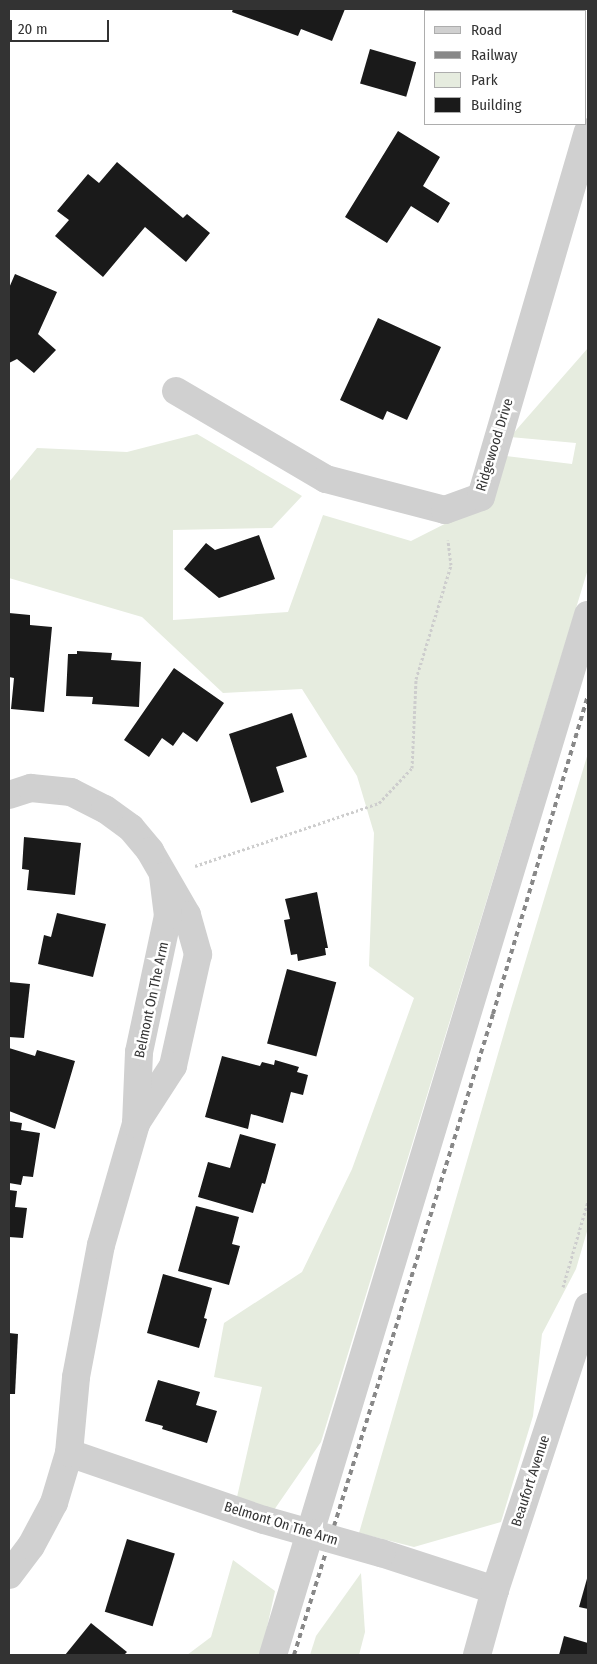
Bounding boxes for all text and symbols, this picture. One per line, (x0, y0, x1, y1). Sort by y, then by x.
scale bar (12, 10, 111, 42)
legend (424, 10, 587, 125)
text: 20 m (18, 20, 48, 38)
text: Road (471, 21, 502, 39)
text: Railway (471, 46, 518, 64)
text: Park (471, 71, 498, 89)
text: Building (471, 96, 522, 114)
street label: Ridgewood Drive (473, 397, 517, 493)
street label: Belmont On The Arm (131, 940, 173, 1060)
street label: Beaufort Avenue (508, 1433, 554, 1529)
street label: Belmont On The Arm (222, 1499, 340, 1549)

